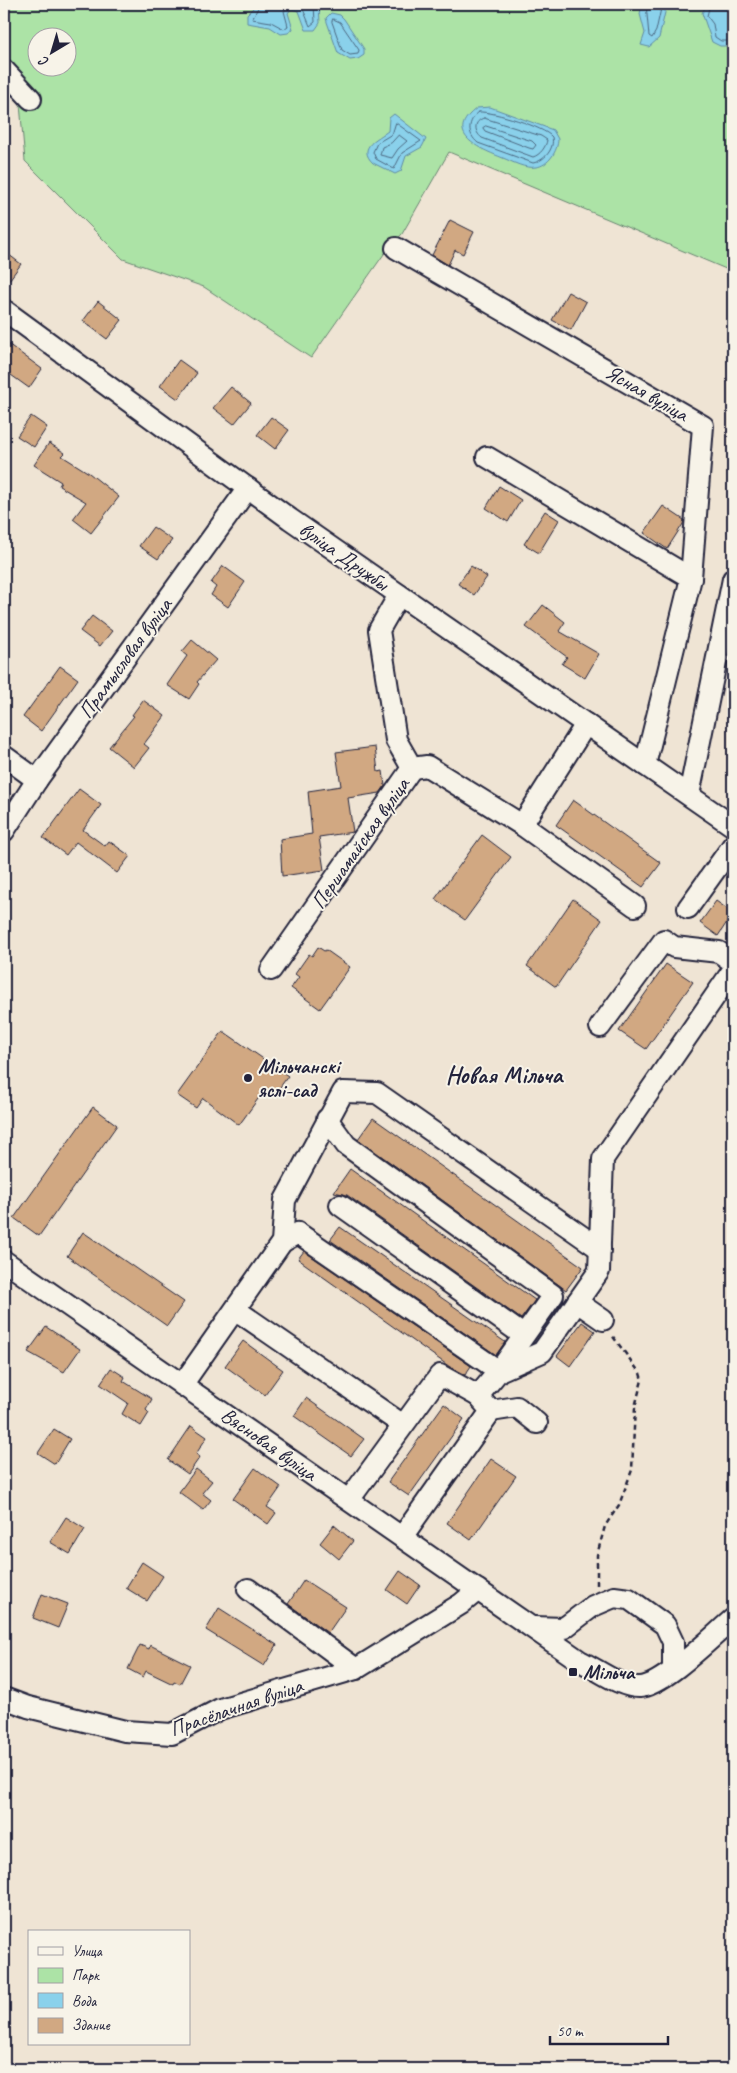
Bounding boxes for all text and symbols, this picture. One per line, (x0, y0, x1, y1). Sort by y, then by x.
north arrow (28, 28, 78, 78)
text: С (35, 52, 52, 71)
street label: Ясная вуліца (601, 359, 694, 428)
street label: вуліца Дружбы (294, 516, 395, 597)
street label: Прамысловая вуліца (73, 591, 178, 723)
street label: Першамайская вуліца (305, 771, 416, 914)
place label: Мільчанскі яслі-сад (258, 1053, 342, 1103)
district label: Новая Мільча (446, 1060, 565, 1090)
marker: Мільчанскі яслі-сад (242, 1072, 254, 1084)
street label: Вясновая вуліца (216, 1402, 323, 1488)
place label: Мільча (583, 1659, 636, 1685)
marker: Мільча (567, 1666, 579, 1678)
street label: Прасёлачная вуліца (166, 1672, 307, 1742)
legend (28, 1930, 190, 2046)
text: Улица (72, 1942, 103, 1961)
text: Парк (72, 1966, 100, 1985)
text: Вода (72, 1992, 97, 2011)
scale bar (550, 2013, 667, 2045)
text: Здание (72, 2016, 111, 2035)
text: 50 m (557, 2022, 584, 2041)

